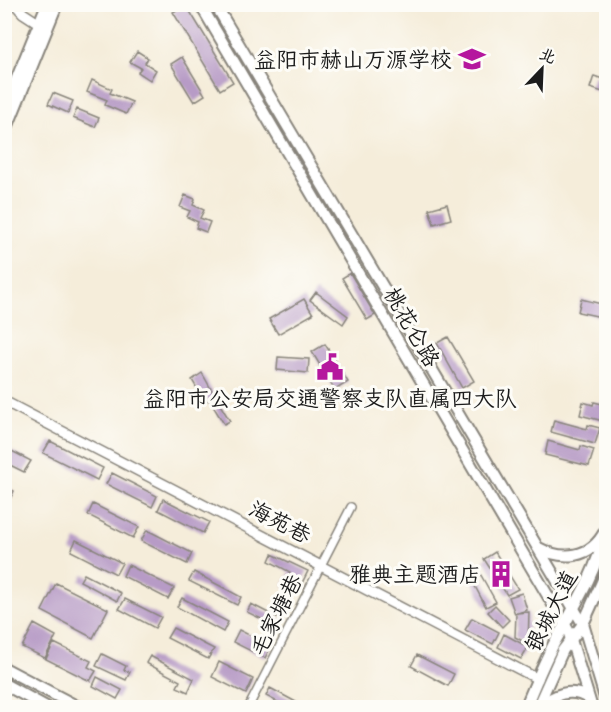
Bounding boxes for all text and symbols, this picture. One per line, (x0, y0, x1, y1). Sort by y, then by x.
north arrow (512, 39, 572, 99)
text: 北 (536, 43, 559, 68)
school or university icon: 益阳市赫山万源学校 (457, 44, 487, 74)
place label: 益阳市赫山万源学校 (254, 45, 452, 74)
street label: 桃花仑路 (377, 282, 447, 372)
public building icon: 益阳市公安局交通警察支队直属四大队 (315, 352, 345, 382)
place label: 益阳市公安局交通警察支队直属四大队 (143, 384, 517, 413)
street label: 海苑巷 (244, 494, 316, 550)
building icon: 雅典主题酒店 (486, 559, 516, 589)
place label: 雅典主题酒店 (349, 560, 481, 589)
street label: 银城大道 (518, 565, 584, 657)
street label: 毛家塘巷 (243, 569, 309, 661)

